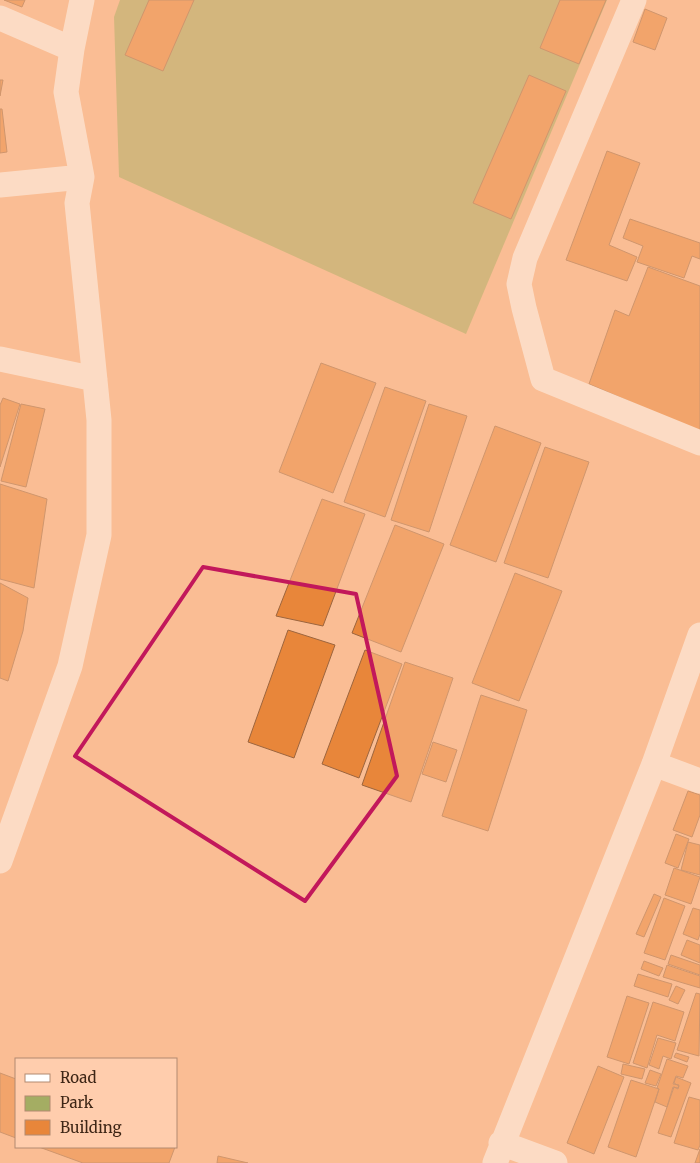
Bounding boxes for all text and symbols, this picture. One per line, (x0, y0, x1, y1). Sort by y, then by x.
legend (15, 1058, 178, 1148)
text: Road (60, 1068, 96, 1087)
text: Park (60, 1093, 94, 1112)
text: Building (60, 1118, 122, 1137)

